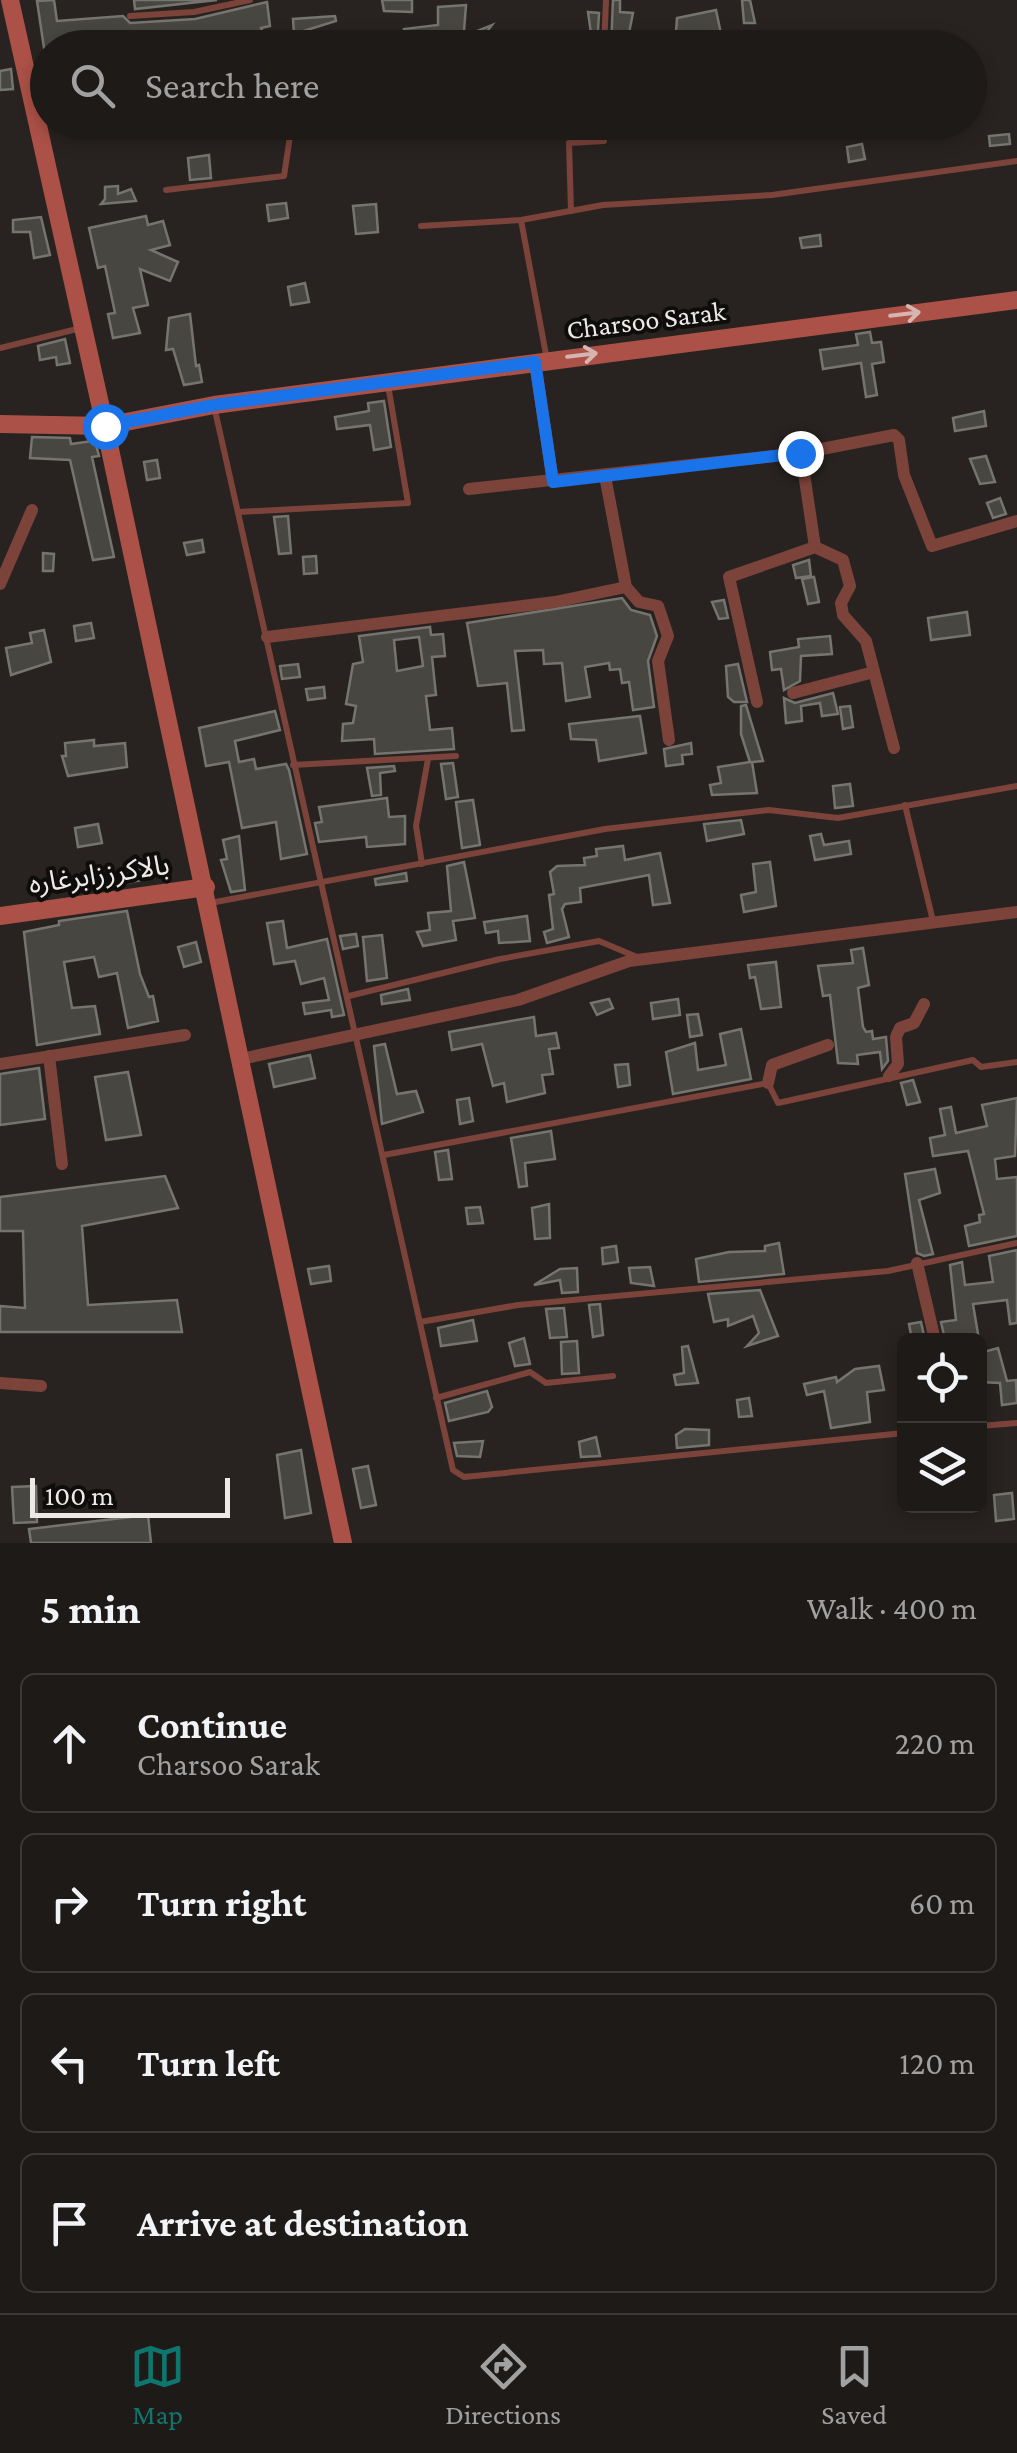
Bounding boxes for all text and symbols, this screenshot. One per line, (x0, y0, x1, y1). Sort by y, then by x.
search box (30, 30, 987, 140)
icon: search (65, 58, 120, 113)
text: Search here (145, 64, 319, 106)
street label: Charsoo Sarak (565, 295, 728, 345)
one-way arrow (888, 305, 920, 323)
one-way arrow (566, 346, 598, 364)
route start (83, 404, 129, 450)
route end (778, 431, 824, 477)
street label: بالاکرززابرغاره (27, 849, 171, 900)
map controls (897, 1333, 987, 1513)
button: locate (897, 1333, 987, 1423)
button: layers (897, 1423, 987, 1513)
scale bar (30, 1473, 230, 1518)
text: 100 m (45, 1480, 114, 1511)
text: 5 min (40, 1585, 141, 1632)
text: Walk · 400 m (807, 1590, 977, 1626)
text: Continue (137, 1704, 287, 1746)
icon: ahead (42, 1716, 97, 1771)
text: 220 m (895, 1725, 975, 1761)
text: Charsoo Sarak (137, 1746, 320, 1782)
icon: right (42, 1876, 97, 1931)
text: Turn right (137, 1882, 306, 1924)
text: 60 m (909, 1885, 975, 1921)
icon: left (42, 2036, 97, 2091)
text: Turn left (137, 2042, 280, 2084)
text: 120 m (899, 2045, 975, 2081)
icon: arrive (42, 2196, 97, 2251)
text: Arrive at destination (137, 2202, 469, 2244)
tab: Map (130, 2339, 185, 2430)
tab: Directions (445, 2339, 561, 2430)
tab: Saved (821, 2339, 887, 2430)

